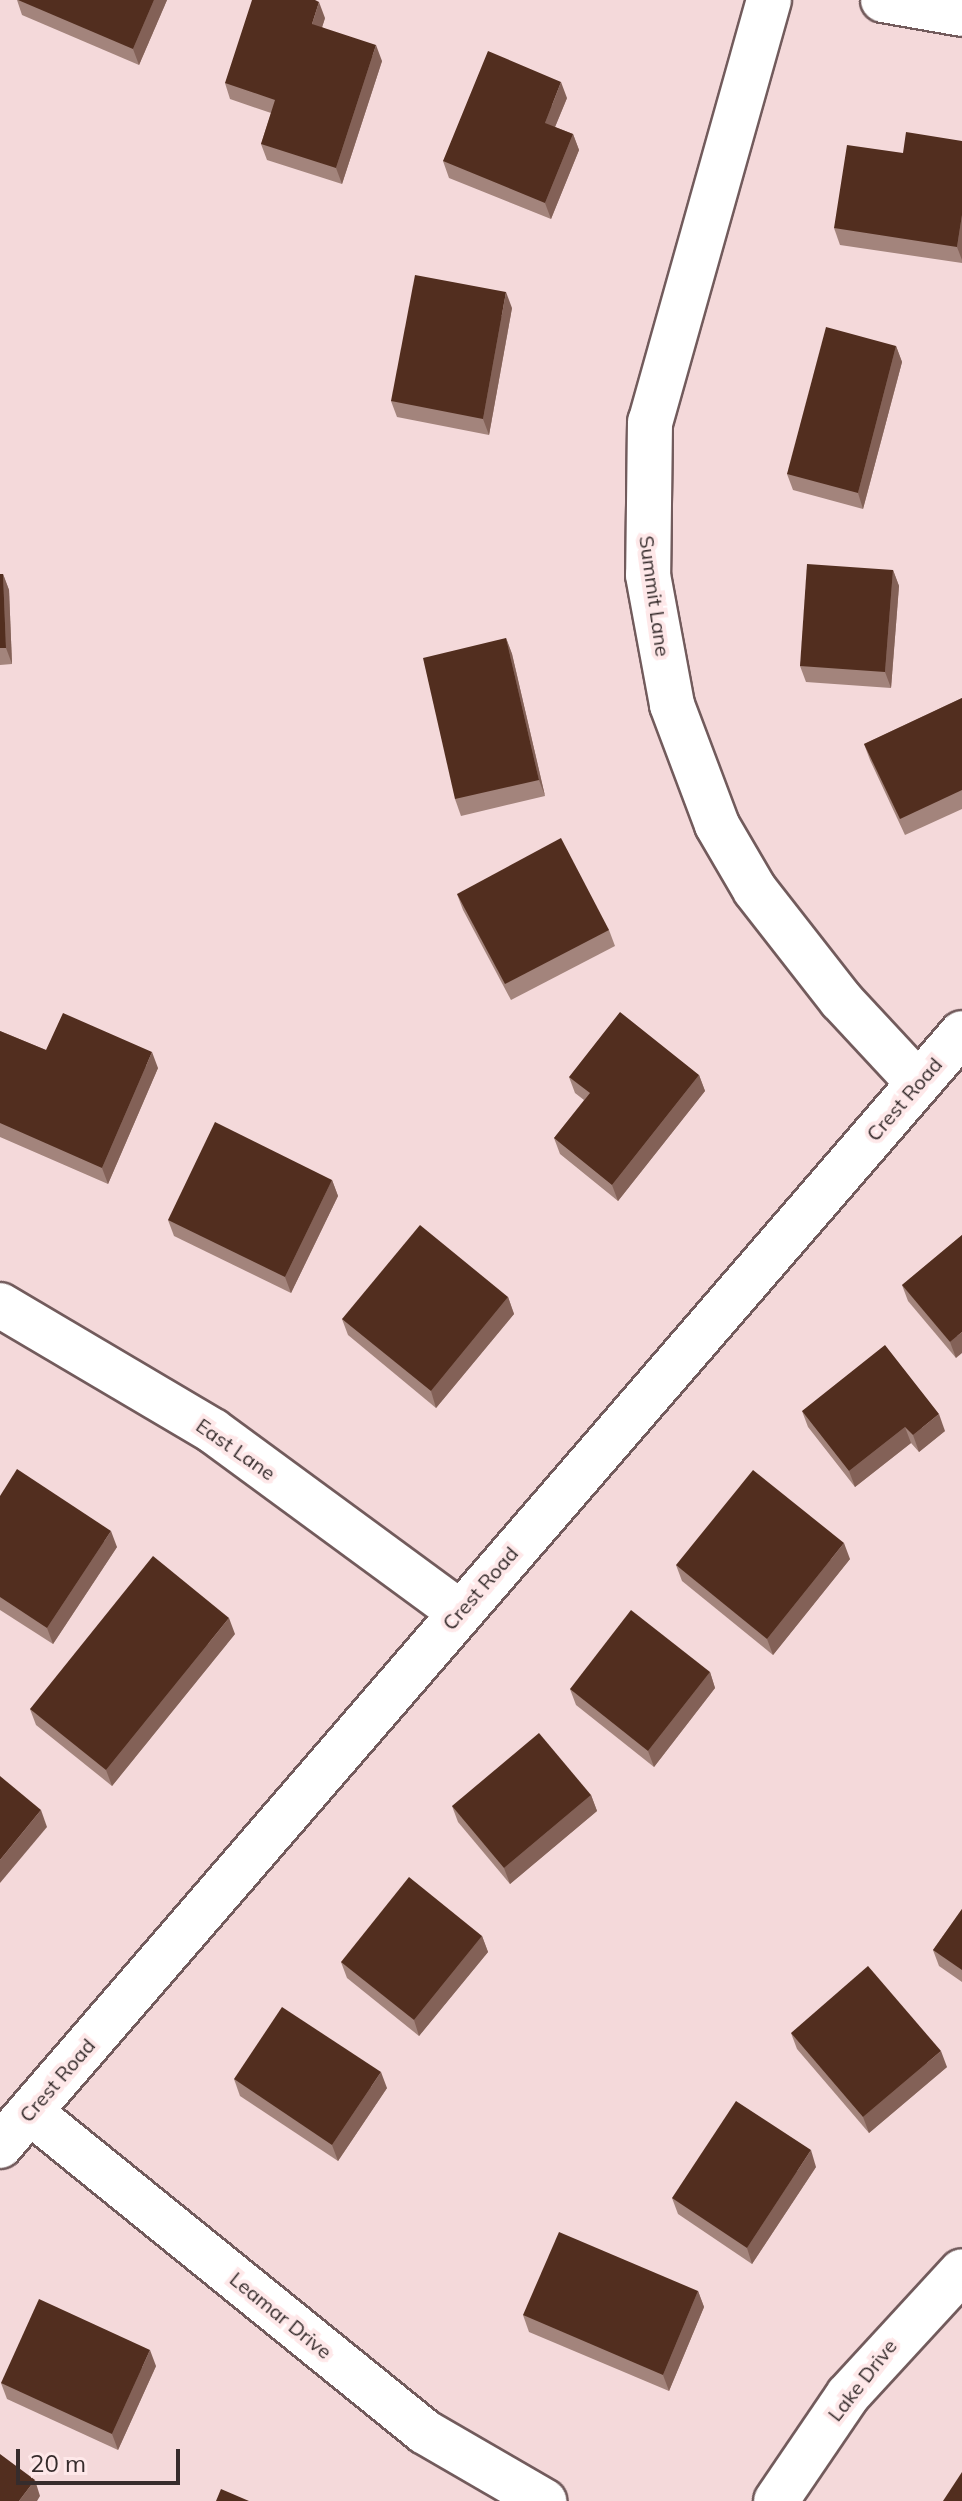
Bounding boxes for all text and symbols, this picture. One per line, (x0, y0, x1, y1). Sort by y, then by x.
street label: Summit Lane (635, 534, 675, 658)
street label: Crest Road (861, 1052, 947, 1146)
street label: East Lane (192, 1413, 280, 1485)
street label: Crest Road (437, 1541, 523, 1635)
street label: Crest Road (14, 2033, 100, 2127)
street label: Leamar Drive (225, 2267, 337, 2363)
street label: Lake Drive (823, 2334, 901, 2426)
scale bar (20, 2433, 184, 2483)
text: 20 m (30, 2448, 86, 2478)

